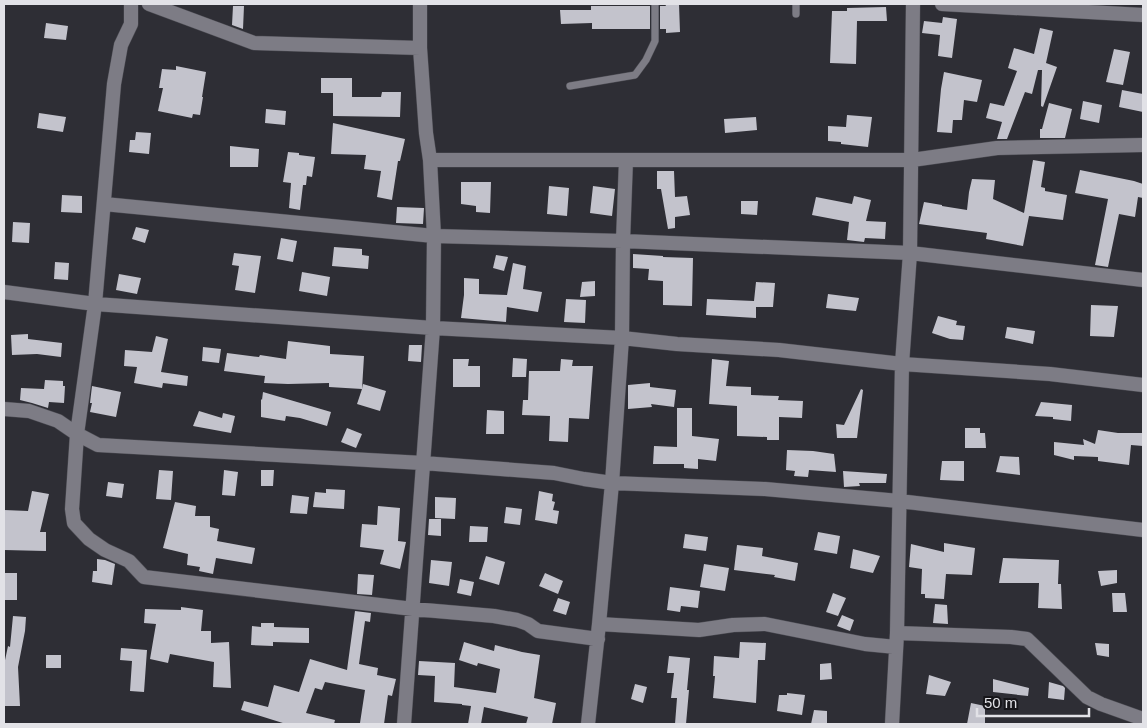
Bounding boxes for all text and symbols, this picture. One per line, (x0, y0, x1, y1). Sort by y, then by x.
scale bar (977, 686, 1090, 718)
text: 50 m (984, 694, 1017, 711)

